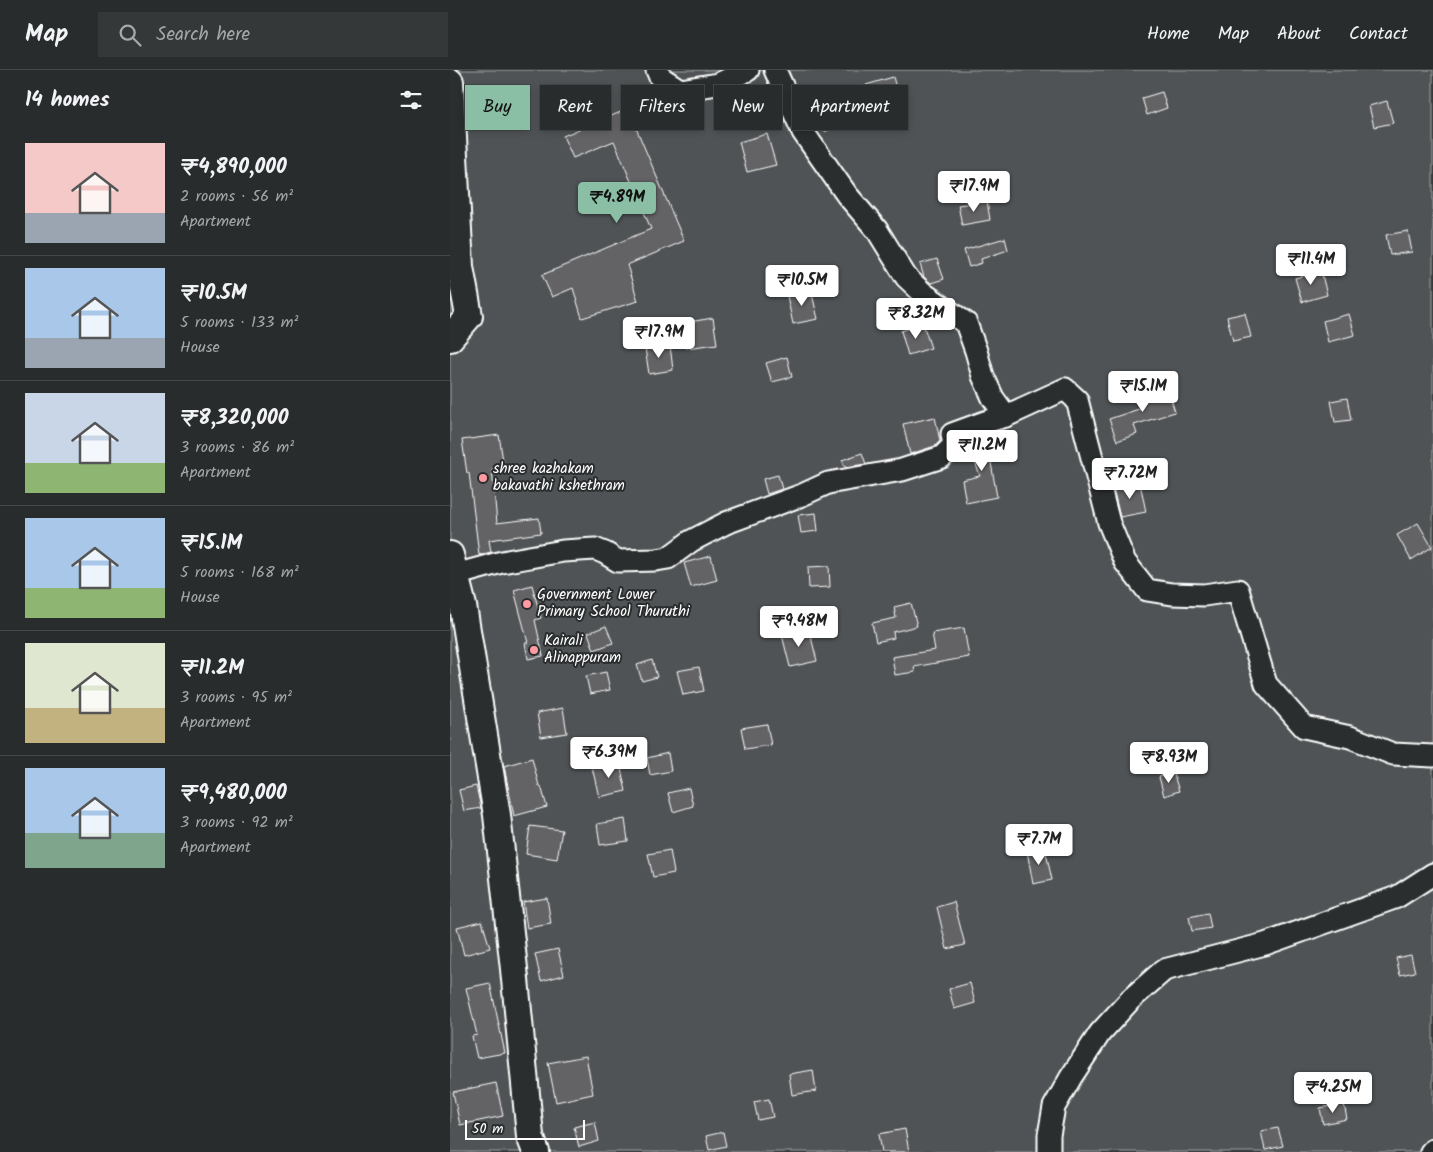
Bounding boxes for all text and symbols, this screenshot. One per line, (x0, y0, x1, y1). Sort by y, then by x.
search box (98, 12, 448, 57)
text: Map (25, 15, 68, 54)
text: Search here (156, 20, 250, 50)
text: Home (1147, 20, 1190, 49)
text: Map (1218, 20, 1249, 49)
text: About (1277, 20, 1321, 49)
text: Contact (1349, 20, 1408, 49)
icon: search (116, 21, 144, 49)
text: 14 homes (25, 84, 110, 117)
chip: Buy (465, 85, 530, 130)
chip: Rent (540, 85, 611, 130)
chip: Filters (621, 85, 704, 130)
chip: New (714, 85, 782, 130)
chip: Apartment (792, 85, 908, 130)
icon: filters (397, 86, 425, 114)
text: ₹4,890,000 (180, 151, 287, 184)
icon: home (65, 163, 125, 223)
pin: ₹17.9M (933, 170, 1015, 213)
text: ₹17.9M (949, 174, 999, 199)
pin: ₹4.89M (576, 182, 658, 224)
text: 2 rooms · 56 m² (180, 184, 293, 209)
text: ₹4.89M (589, 185, 645, 210)
text: Apartment (180, 209, 251, 234)
pin: ₹11.4M (1270, 244, 1352, 286)
text: ₹11.4M (1287, 247, 1335, 272)
pin: ₹10.5M (761, 264, 843, 307)
text: ₹10.5M (777, 268, 827, 293)
text: ₹10.5M (180, 277, 247, 310)
icon: home (65, 288, 125, 348)
pin: ₹8.32M (875, 298, 957, 340)
text: ₹8.32M (887, 301, 945, 326)
text: 5 rooms · 133 m² (180, 310, 298, 335)
pin: ₹17.9M (618, 316, 700, 359)
text: ₹17.9M (634, 320, 684, 345)
text: House (180, 335, 220, 360)
pin: ₹15.1M (1102, 370, 1184, 413)
text: ₹15.1M (1119, 374, 1167, 399)
text: ₹8,320,000 (180, 402, 289, 435)
icon: home (65, 413, 125, 473)
pin: ₹11.2M (941, 430, 1023, 472)
text: ₹11.2M (958, 433, 1006, 458)
text: 3 rooms · 86 m² (180, 435, 294, 460)
place label: shree kazhakam bakavathi kshethram (493, 457, 625, 498)
pin: ₹7.72M (1089, 458, 1171, 500)
text: Apartment (180, 460, 251, 485)
text: ₹7.72M (1103, 461, 1157, 486)
marker: shree kazhakam bakavathi kshethram (477, 472, 489, 484)
text: ₹15.1M (180, 527, 242, 560)
icon: home (65, 538, 125, 598)
text: 5 rooms · 168 m² (180, 560, 299, 585)
place label: Government Lower Primary School Thuruthi (537, 583, 691, 624)
text: House (180, 585, 220, 610)
marker: Government Lower Primary School Thuruthi (521, 598, 533, 610)
pin: ₹9.48M (758, 606, 840, 648)
text: ₹9.48M (771, 609, 827, 634)
place label: Kairali Alinappuram (544, 629, 621, 670)
marker: Kairali Alinappuram (528, 644, 540, 656)
text: ₹11.2M (180, 652, 244, 685)
icon: home (65, 663, 125, 723)
text: 3 rooms · 95 m² (180, 685, 292, 710)
text: Apartment (180, 710, 251, 735)
pin: ₹6.39M (568, 736, 650, 779)
text: ₹6.39M (581, 740, 637, 765)
pin: ₹8.93M (1128, 742, 1210, 784)
text: ₹8.93M (1141, 745, 1197, 770)
text: ₹9,480,000 (180, 777, 287, 810)
icon: home (65, 788, 125, 848)
text: 3 rooms · 92 m² (180, 810, 293, 835)
pin: ₹7.7M (1004, 824, 1074, 866)
text: ₹7.7M (1017, 827, 1061, 852)
text: Apartment (180, 835, 251, 860)
pin: ₹4.25M (1292, 1072, 1374, 1114)
text: ₹4.25M (1305, 1075, 1361, 1100)
scale bar (465, 1117, 585, 1140)
text: 50 m (472, 1118, 503, 1140)

